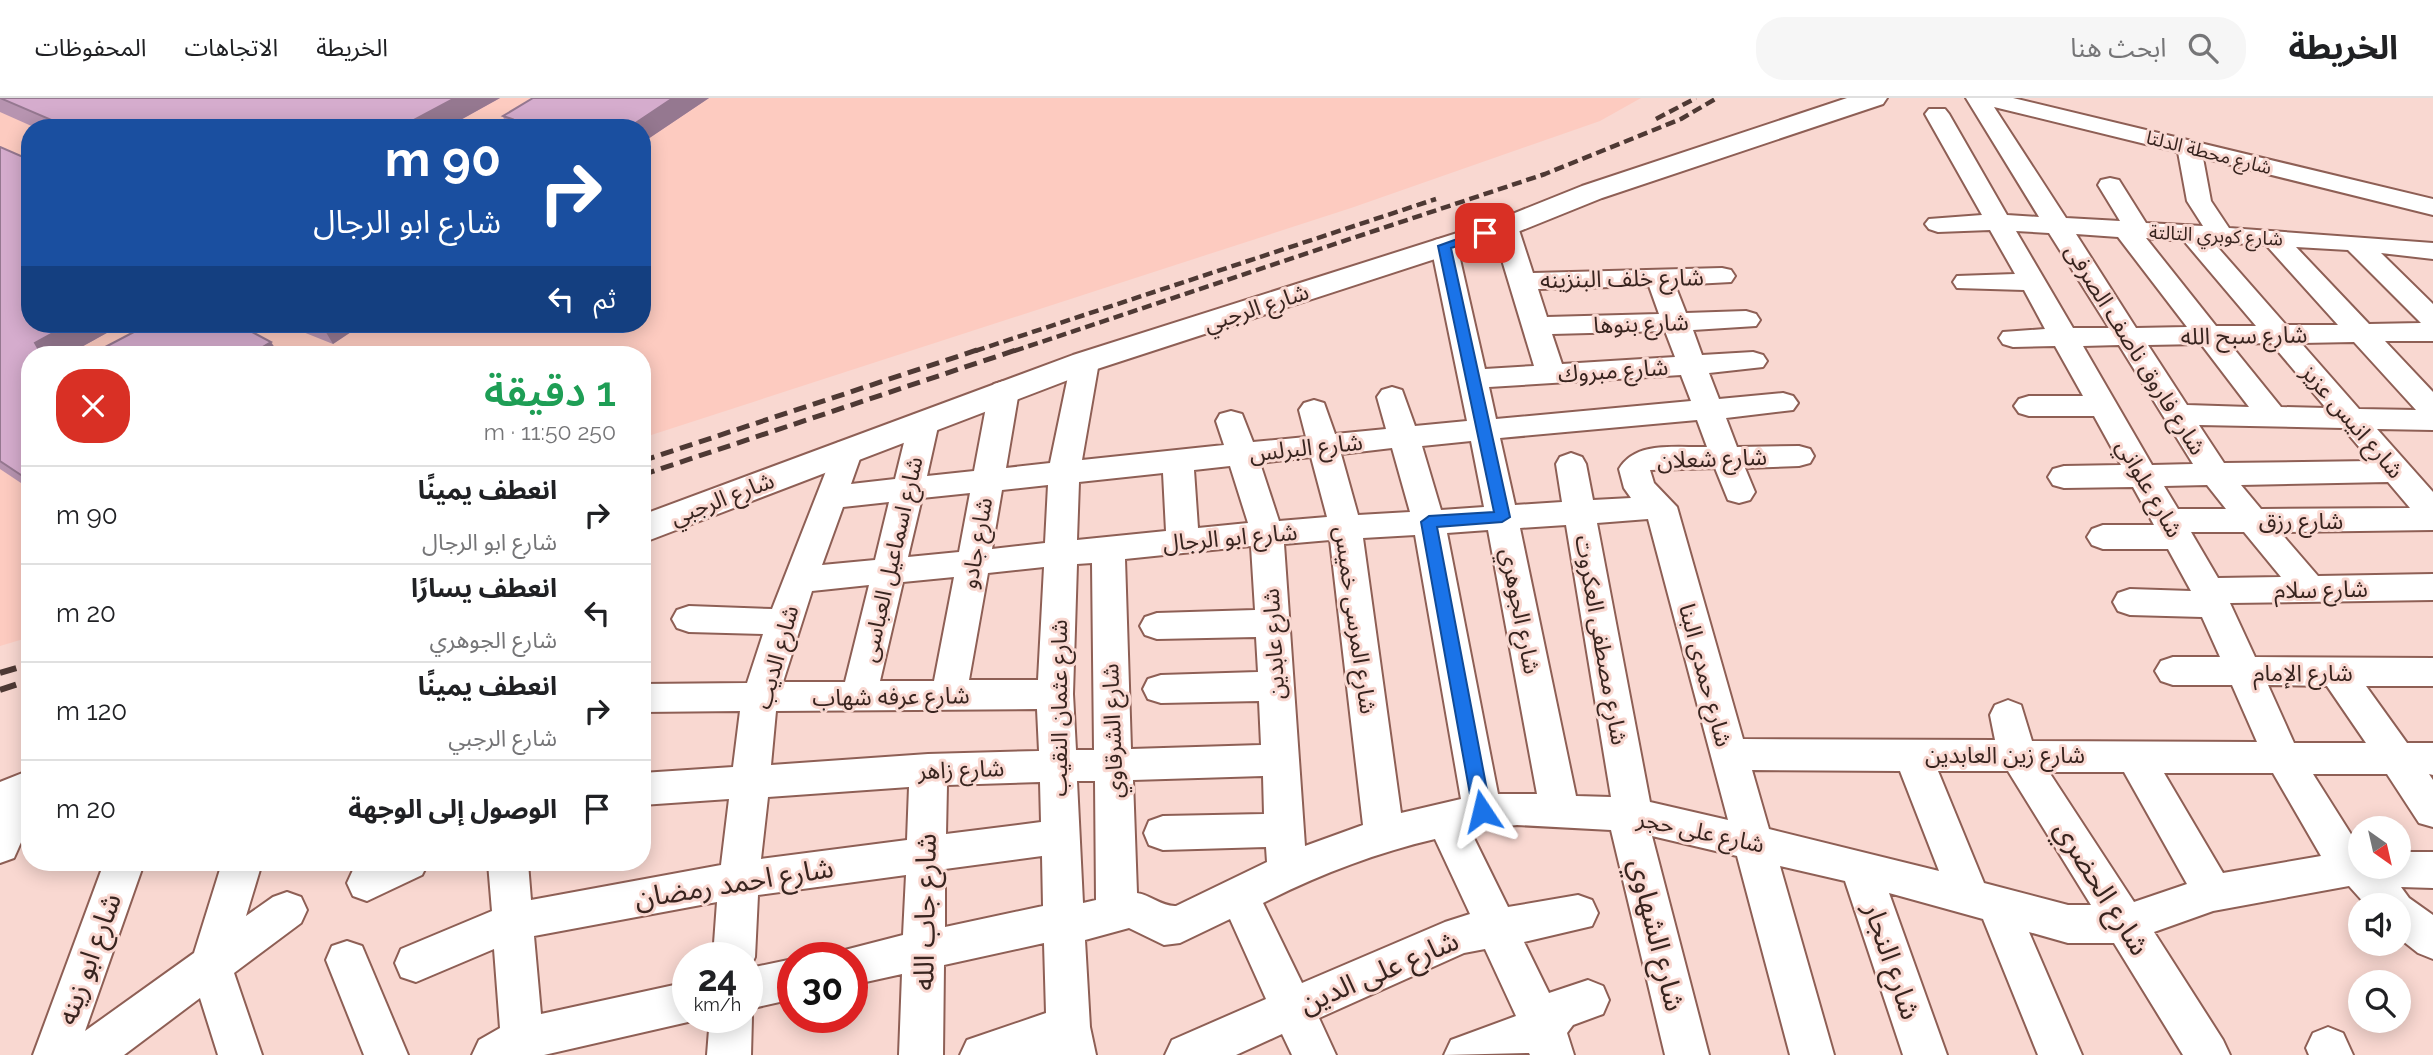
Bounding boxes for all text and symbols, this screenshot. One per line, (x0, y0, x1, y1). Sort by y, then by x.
search box (1756, 17, 2246, 80)
text: الخريطة (2288, 28, 2398, 67)
icon: search (2184, 29, 2222, 67)
text: المحفوظات (35, 33, 146, 62)
text: الاتجاهات (184, 33, 278, 62)
text: الخريطة (316, 33, 388, 62)
text: ابحث هنا (2070, 33, 2166, 63)
street label: شارع محطة الدلتا (2143, 126, 2274, 181)
text: 90 m (385, 130, 501, 187)
icon: right (525, 147, 616, 238)
text: شارع ابو الرجال (313, 203, 501, 240)
pin (1455, 203, 1515, 263)
icon: arrive (1466, 214, 1504, 252)
street label: شارع كوبري التالتة (2148, 221, 2283, 254)
street label: شارع فاروق ناصف الصرفى (2057, 238, 2212, 462)
street label: شارع خلف البنزينه (1540, 263, 1704, 297)
street label: شارع الرجبي (1200, 277, 1313, 341)
icon: left (542, 280, 580, 318)
text: ثم (594, 284, 616, 314)
street label: شارع بنوها (1593, 308, 1689, 342)
street label: شارع سبح الله (2180, 320, 2308, 354)
street label: شارع مبروك (1557, 353, 1669, 391)
street label: شارع انيس عزيز (2293, 358, 2410, 486)
text: 1 دقيقة (484, 367, 616, 416)
button: close (56, 369, 130, 443)
text: 250 m · 11:50 (484, 418, 616, 445)
street label: شارع البرلس (1248, 428, 1364, 470)
street label: شارع علواني (2107, 434, 2189, 544)
street label: شارع شعلان (1656, 443, 1768, 477)
street label: شارع اسماعيل العباسى (854, 454, 932, 665)
street label: شارع الرجبي (666, 466, 779, 534)
text: انعطف يمينًا (418, 475, 557, 505)
street label: شارع جادو (955, 495, 1001, 591)
icon: right (578, 496, 616, 534)
text: 90 m (56, 500, 118, 530)
street label: شارع رزق (2259, 507, 2343, 538)
street label: شارع ابو الرجال (1162, 518, 1299, 560)
street label: شارع المرسى خميس (1325, 524, 1383, 716)
text: شارع ابو الرجال (422, 528, 557, 555)
street label: شارع مصطفى العكروت (1566, 533, 1634, 748)
street label: شارع الجوهري (1491, 546, 1546, 677)
text: انعطف يسارًا (411, 573, 557, 603)
street label: شارع سلام (2274, 575, 2368, 608)
street label: شارع عابدين (1257, 588, 1293, 700)
icon: left (578, 594, 616, 632)
text: 20 m (56, 598, 116, 628)
street label: شارع حمدى البنا (1670, 600, 1738, 751)
street label: شارع الديب (748, 602, 807, 713)
street label: شارع عثمان النقيب (1045, 620, 1076, 796)
text: شارع الجوهري (430, 626, 557, 653)
street label: شارع الإمام (2253, 659, 2353, 691)
street label: شارع الشرقاوي (1096, 663, 1132, 799)
text: انعطف يمينًا (418, 671, 557, 701)
street label: شارع عرفه شهاب (812, 681, 970, 715)
icon: right (578, 692, 616, 730)
text: 120 m (56, 696, 127, 726)
text: شارع الرجبي (448, 724, 557, 751)
street label: شارع زين العابدين (1925, 741, 2085, 772)
street label: شارع زاهر (916, 754, 1005, 788)
position arrow (1445, 774, 1519, 848)
icon: arrive (578, 790, 616, 828)
text: 20 m (56, 794, 116, 824)
text: الوصول إلى الوجهة (348, 794, 557, 824)
street label: شارع على حجر (1633, 804, 1767, 862)
street label: شارع الحضري (2044, 815, 2156, 964)
north arrow (2348, 816, 2412, 878)
map controls (2348, 816, 2411, 1033)
street label: شارع جاب الله (907, 833, 947, 991)
street label: شارع احمد رمضان (632, 851, 836, 919)
street label: شارع الشهاوي (1618, 856, 1692, 1016)
street label: شارع ابو زينه (50, 889, 132, 1031)
button: sound (2348, 893, 2411, 956)
street label: شارع النجار (1853, 897, 1927, 1025)
street label: شارع على الدين (1294, 924, 1465, 1024)
speed limit sign: 30 (777, 942, 868, 1033)
text: 24 (698, 958, 737, 999)
button: search (2348, 970, 2411, 1033)
text: km/h (694, 994, 741, 1015)

